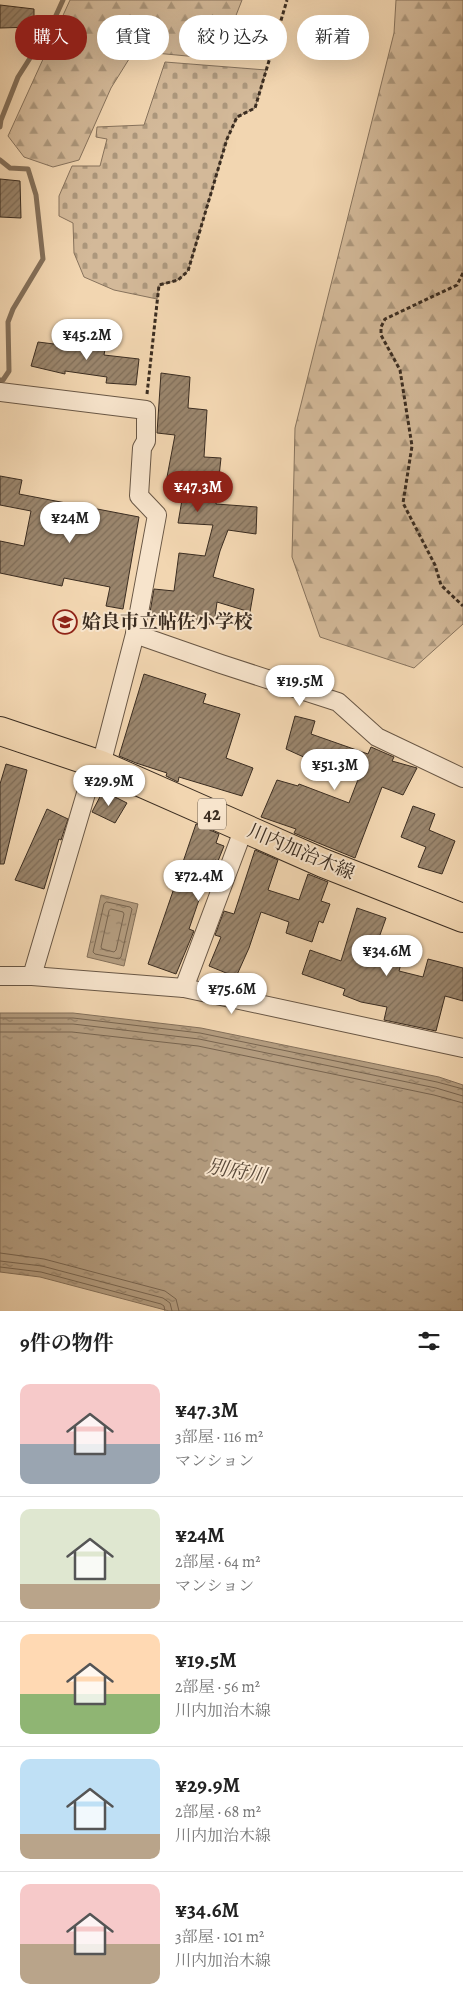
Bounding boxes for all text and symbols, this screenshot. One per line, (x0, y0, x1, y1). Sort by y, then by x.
chip: 購入 (15, 15, 87, 60)
chip: 賃貸 (97, 15, 169, 60)
chip: 絞り込み (179, 15, 287, 60)
chip: 新着 (297, 15, 369, 60)
pin: ¥45.2M (46, 318, 128, 361)
text: ¥45.2M (62, 324, 112, 346)
pin: ¥47.3M (157, 470, 239, 513)
text: ¥47.3M (174, 476, 222, 498)
pin: ¥24M (40, 502, 100, 544)
text: ¥24M (51, 507, 89, 529)
school or university icon: 姶良市立帖佐小学校 (52, 609, 78, 635)
place label: 姶良市立帖佐小学校 (82, 609, 253, 635)
pin: ¥19.5M (259, 664, 341, 707)
text: ¥19.5M (276, 670, 324, 692)
pin: ¥51.3M (294, 748, 376, 791)
text: ¥51.3M (312, 754, 358, 776)
pin: ¥29.9M (68, 764, 150, 807)
text: ¥29.9M (84, 770, 134, 792)
road number: 42 (198, 799, 226, 830)
street label: 川内加治木線 (243, 818, 359, 886)
pin: ¥72.4M (158, 860, 240, 902)
text: ¥72.4M (174, 865, 224, 887)
pin: ¥34.6M (346, 934, 428, 977)
text: ¥34.6M (363, 940, 411, 962)
pin: ¥75.6M (191, 972, 273, 1015)
text: ¥75.6M (208, 978, 256, 1000)
water label: 別府川 (205, 1152, 271, 1190)
icon: filters (415, 1327, 443, 1355)
text: 9件の物件 (20, 1329, 114, 1357)
text: ¥47.3M (175, 1396, 238, 1424)
icon: home (60, 1404, 120, 1464)
text: 3部屋 · 116 m² (175, 1426, 263, 1448)
text: マンション (175, 1450, 254, 1472)
text: ¥24M (175, 1521, 225, 1549)
icon: home (60, 1529, 120, 1589)
text: 2部屋 · 64 m² (175, 1551, 261, 1573)
text: マンション (175, 1575, 254, 1597)
text: ¥19.5M (175, 1646, 237, 1674)
icon: home (60, 1654, 120, 1714)
text: 2部屋 · 56 m² (175, 1676, 260, 1698)
text: 川内加治木線 (175, 1700, 271, 1722)
text: ¥29.9M (175, 1771, 240, 1799)
icon: home (60, 1779, 120, 1839)
text: 2部屋 · 68 m² (175, 1801, 261, 1823)
text: 川内加治木線 (175, 1825, 271, 1847)
text: ¥34.6M (175, 1896, 239, 1924)
icon: home (60, 1904, 120, 1964)
text: 3部屋 · 101 m² (175, 1926, 264, 1948)
text: 川内加治木線 (175, 1950, 271, 1972)

